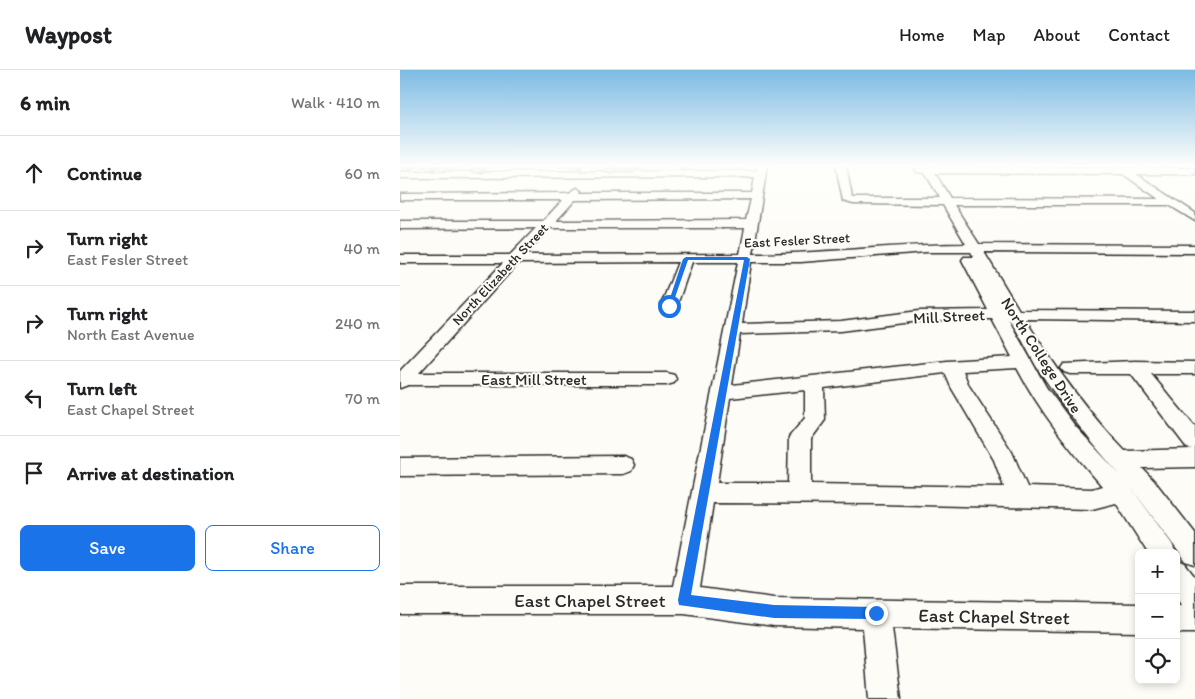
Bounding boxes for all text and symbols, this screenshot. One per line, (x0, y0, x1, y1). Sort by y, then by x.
text: Waypost (25, 20, 112, 49)
text: Home (899, 24, 945, 46)
text: Map (973, 24, 1006, 46)
text: About (1034, 24, 1080, 46)
text: Contact (1108, 24, 1170, 46)
text: 6 min (20, 90, 70, 115)
text: Walk · 410 m (291, 93, 380, 112)
icon: ahead (20, 159, 48, 187)
text: Continue (67, 162, 142, 185)
text: 60 m (345, 164, 380, 183)
street label: North Elizabeth Street (449, 220, 552, 329)
text: Turn right (67, 227, 148, 250)
street label: East Fesler Street (744, 229, 850, 252)
icon: right (20, 234, 48, 262)
text: 40 m (343, 239, 380, 258)
text: East Fesler Street (67, 250, 188, 269)
street label: North College Drive (997, 294, 1086, 417)
route start (658, 295, 681, 318)
text: Turn right (67, 302, 148, 325)
street label: Mill Street (913, 305, 985, 328)
icon: right (20, 309, 48, 337)
text: 240 m (335, 314, 380, 333)
text: North East Avenue (67, 325, 195, 344)
street label: East Mill Street (481, 370, 587, 389)
text: Turn left (67, 377, 137, 400)
icon: left (20, 384, 48, 412)
text: 70 m (345, 389, 380, 408)
text: East Chapel Street (67, 400, 194, 419)
icon: arrive (20, 459, 48, 487)
text: Arrive at destination (67, 462, 234, 485)
button: Save (20, 525, 195, 571)
button: Share (205, 525, 380, 571)
map controls (1135, 549, 1180, 684)
button: + (1135, 549, 1180, 594)
street label: East Chapel Street (514, 589, 666, 612)
button: − (1135, 594, 1180, 639)
route end (865, 602, 888, 625)
street label: East Chapel Street (918, 604, 1070, 629)
button: locate (1135, 639, 1180, 684)

